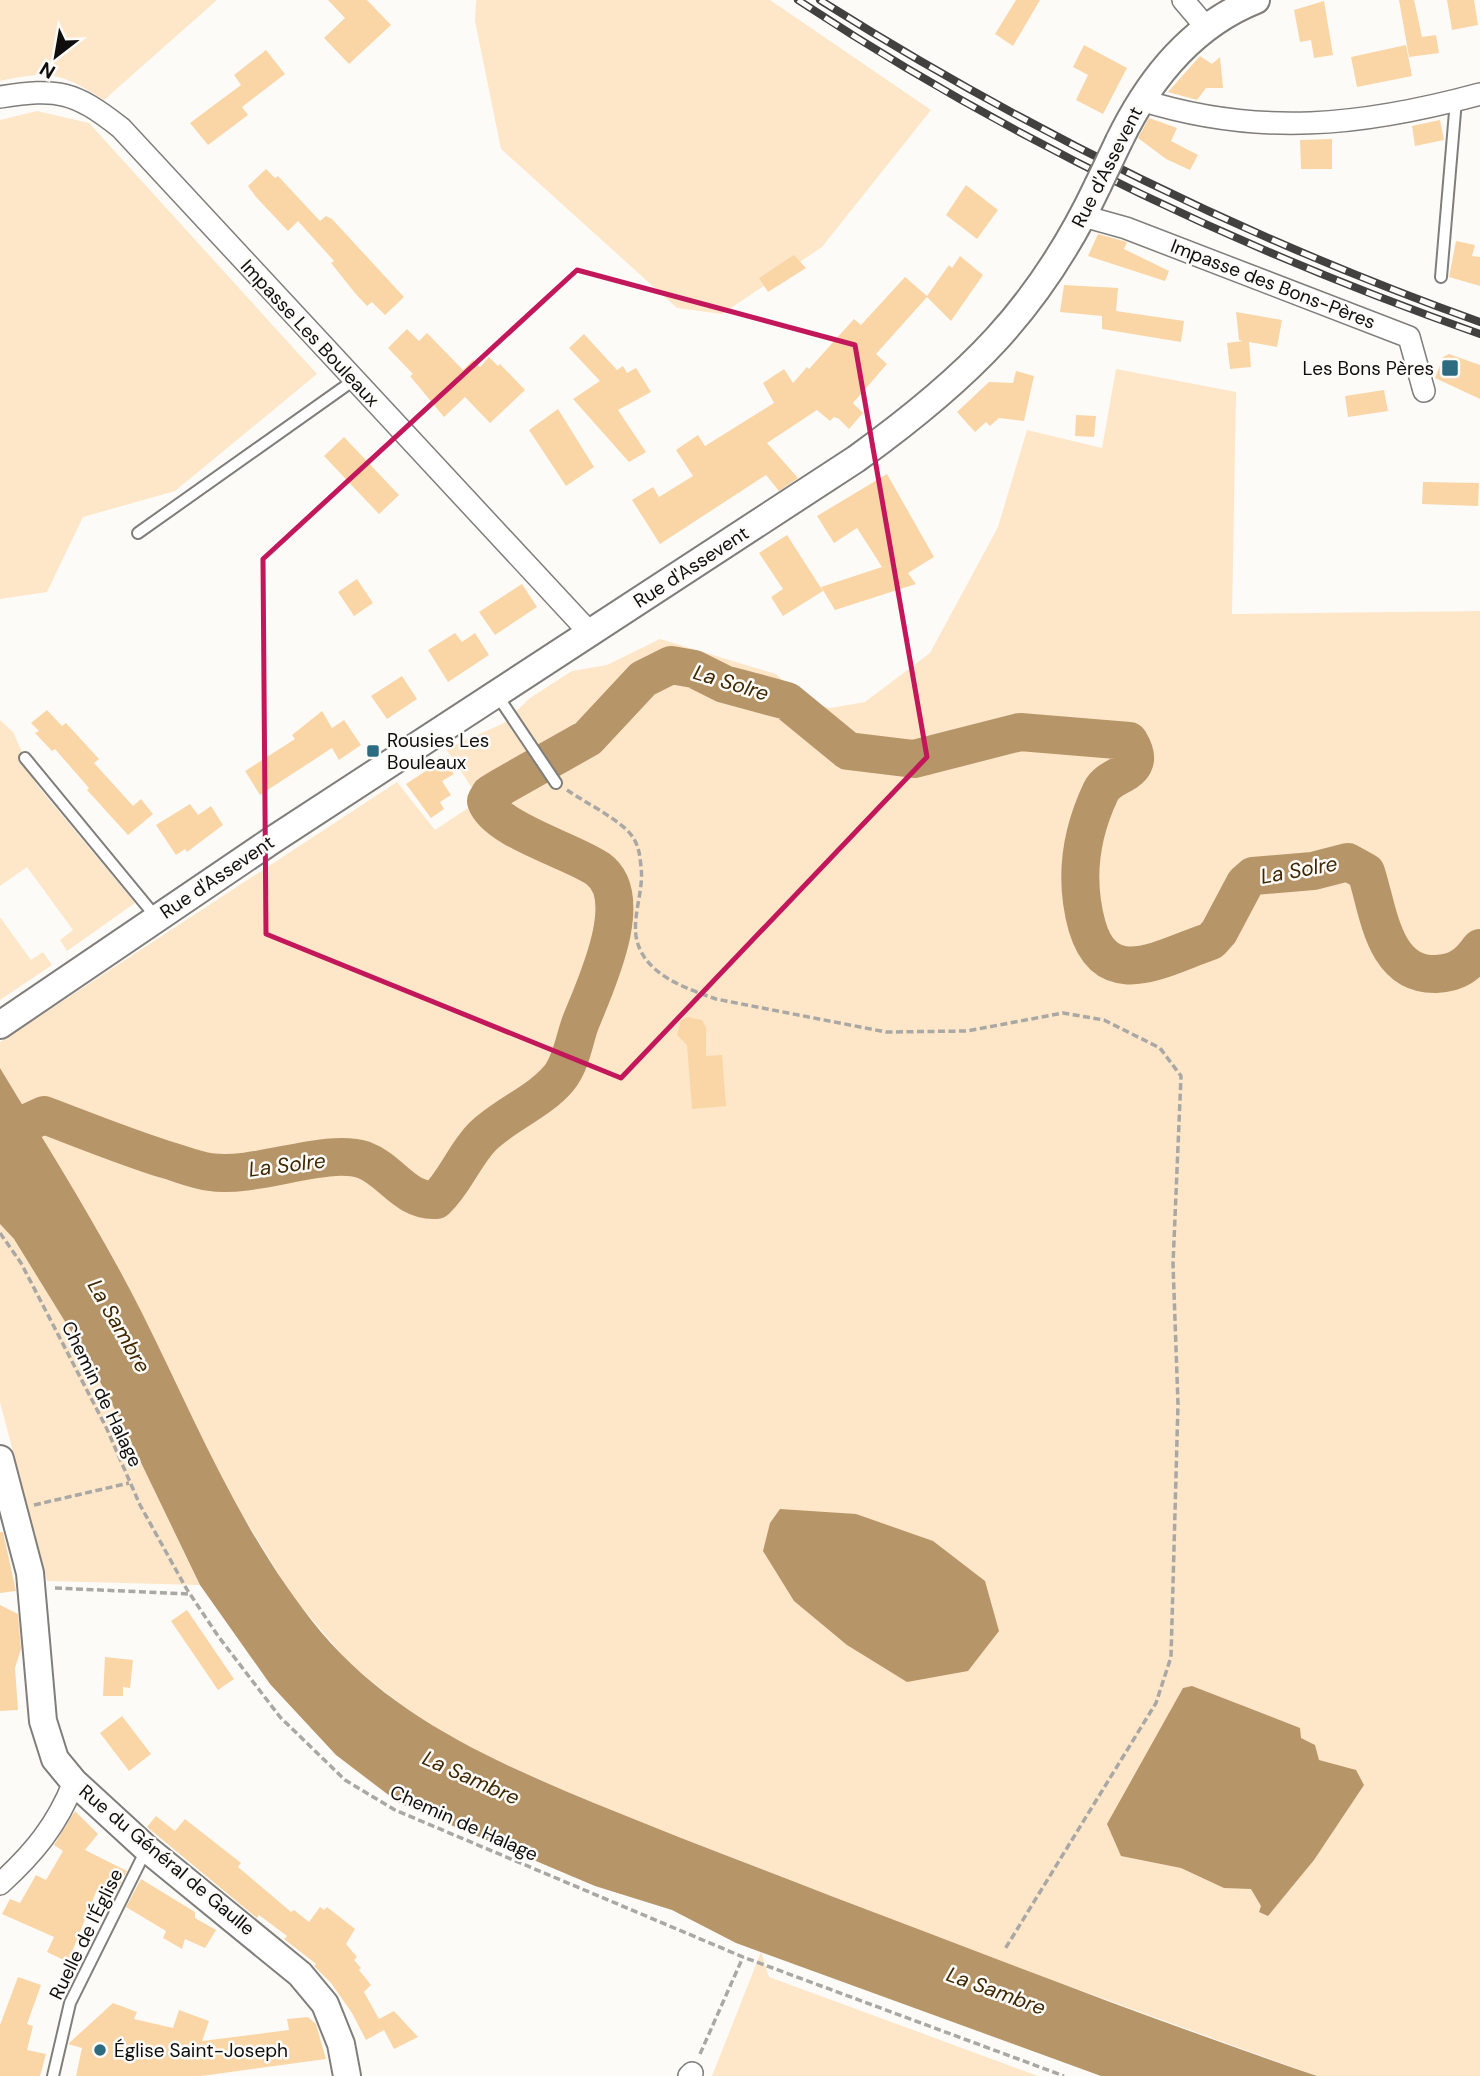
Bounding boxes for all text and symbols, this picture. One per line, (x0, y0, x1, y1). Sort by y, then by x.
north arrow (21, 21, 91, 91)
text: N (35, 56, 60, 84)
street label: Rue d'Assevent (1066, 102, 1148, 232)
street label: Impasse des Bons-Pères (1167, 233, 1379, 335)
street label: Impasse Les Bouleaux (235, 254, 385, 412)
place label: Les Bons Pères (1303, 356, 1434, 381)
marker: Les Bons Pères (1440, 358, 1460, 378)
street label: Rue d'Assevent (629, 520, 753, 614)
water label: La Solre (690, 658, 772, 708)
place label: Rousies Les Bouleaux (387, 728, 489, 775)
marker: Rousies Les Bouleaux (365, 743, 381, 759)
street label: Rue d'Assevent (155, 830, 279, 924)
water label: La Solre (1258, 849, 1340, 891)
water label: La Solre (247, 1146, 327, 1184)
water label: La Sambre (81, 1274, 157, 1378)
street label: Chemin de Halage (56, 1317, 148, 1471)
water label: La Sambre (418, 1744, 524, 1812)
street label: Rue du Général de Gaulle (74, 1779, 260, 1941)
street label: Chemin de Halage (386, 1779, 542, 1867)
street label: Ruelle de l'Église (43, 1864, 129, 2004)
water label: La Sambre (943, 1960, 1049, 2022)
place label: Église Saint-Joseph (114, 2038, 288, 2063)
marker: Église Saint-Joseph (92, 2042, 108, 2058)

